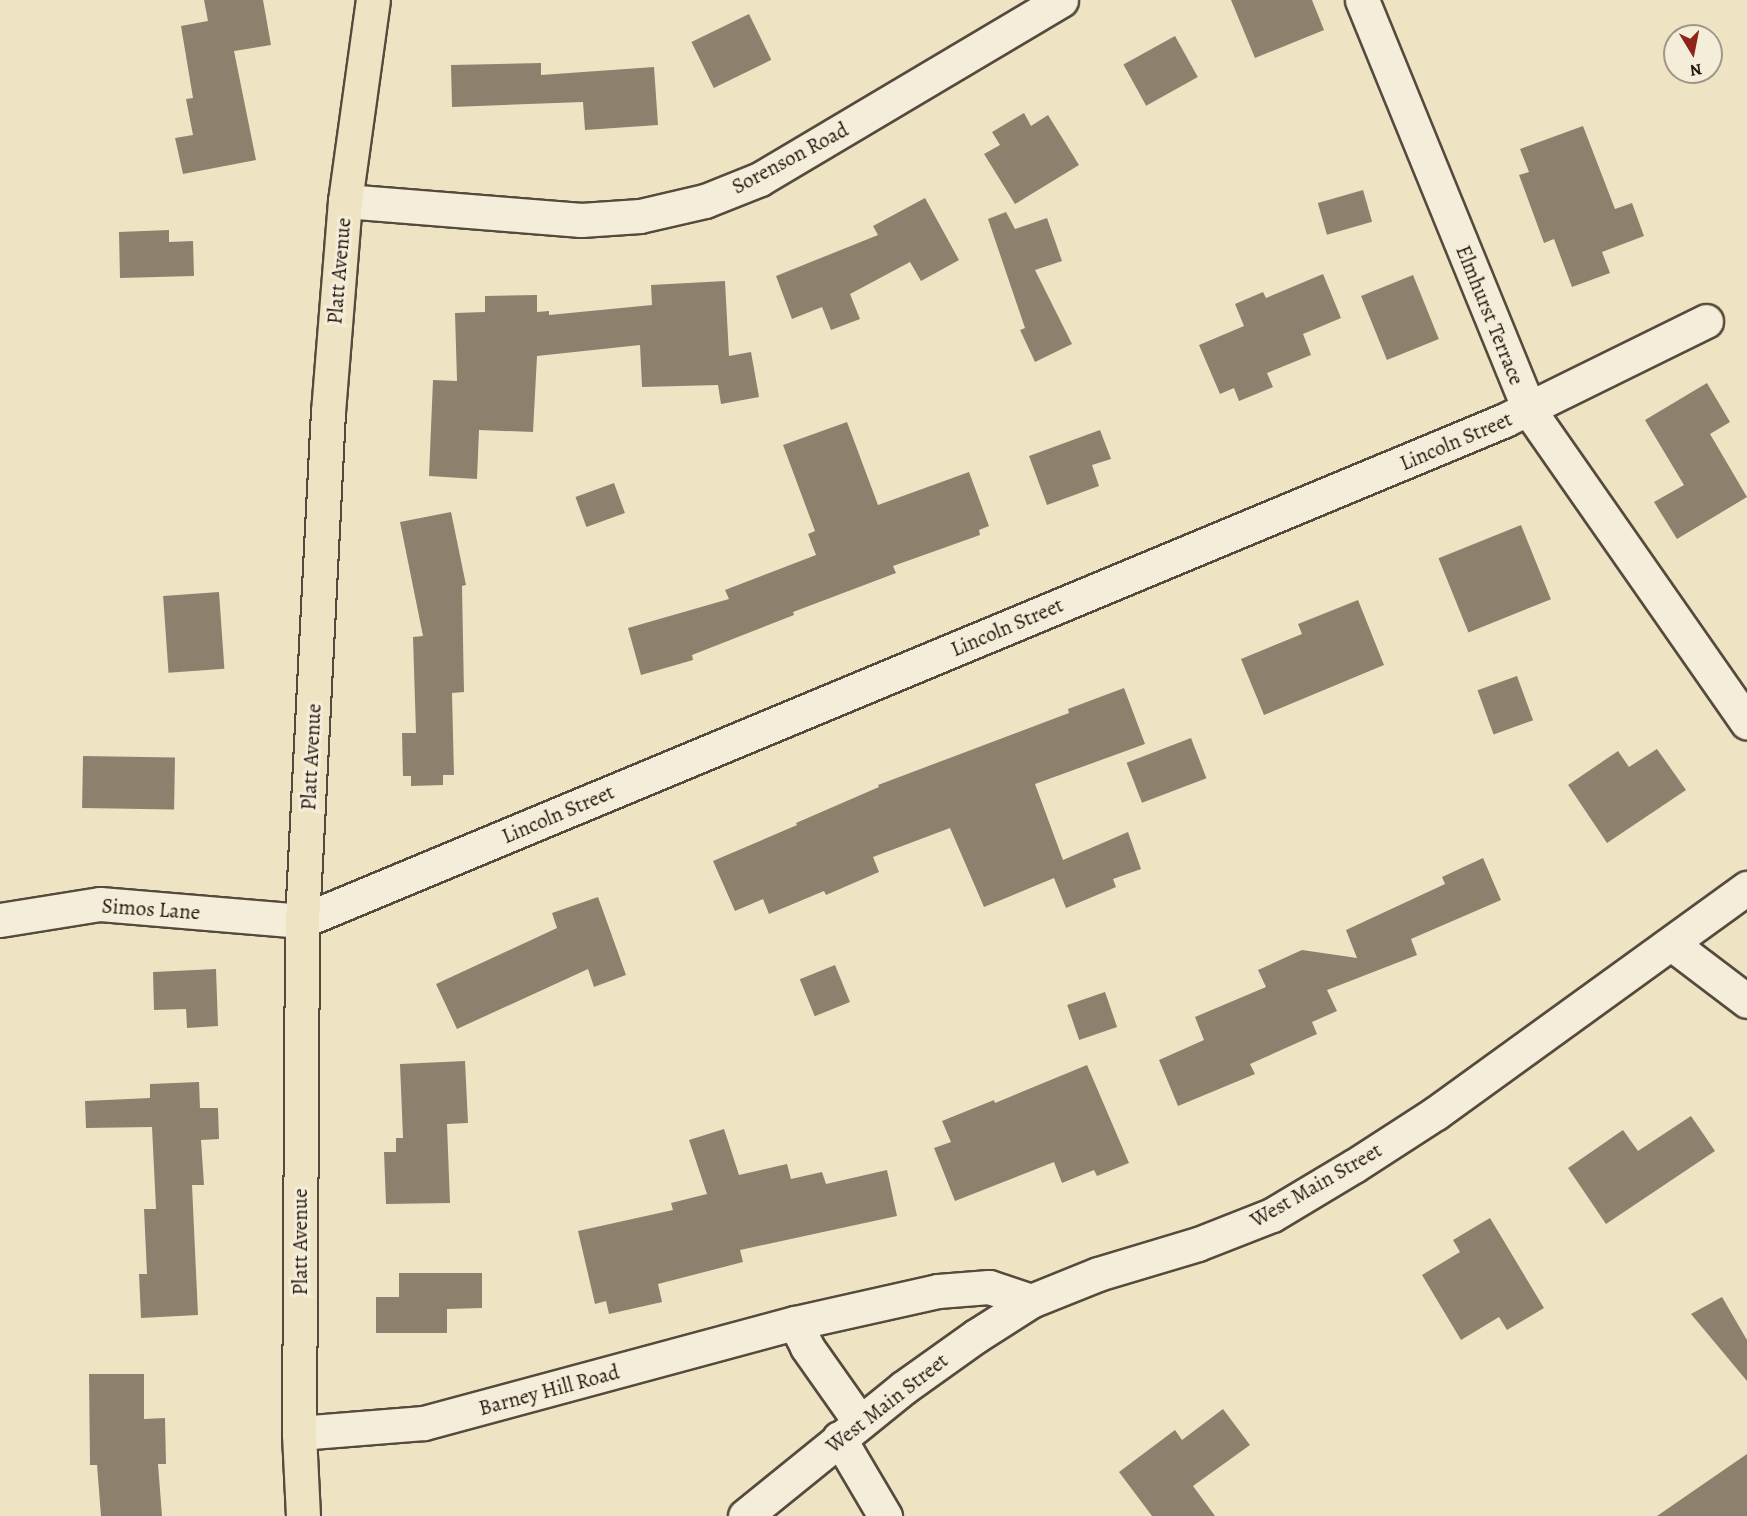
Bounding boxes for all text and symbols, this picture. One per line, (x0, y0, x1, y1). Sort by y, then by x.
north arrow (1663, 24, 1723, 84)
text: N (1688, 58, 1703, 82)
street label: Sorenson Road (727, 117, 853, 199)
street label: Platt Avenue (322, 217, 356, 325)
street label: Elmhurst Terrace (1451, 241, 1529, 389)
street label: Lincoln Street (1396, 406, 1516, 476)
street label: Lincoln Street (947, 592, 1067, 662)
street label: Platt Avenue (296, 703, 326, 811)
street label: Lincoln Street (498, 779, 618, 849)
street label: Simos Lane (101, 893, 201, 925)
street label: West Main Street (1246, 1137, 1386, 1233)
street label: Platt Avenue (287, 1188, 313, 1296)
street label: West Main Street (821, 1348, 953, 1458)
street label: Barney Hill Road (476, 1359, 622, 1421)

